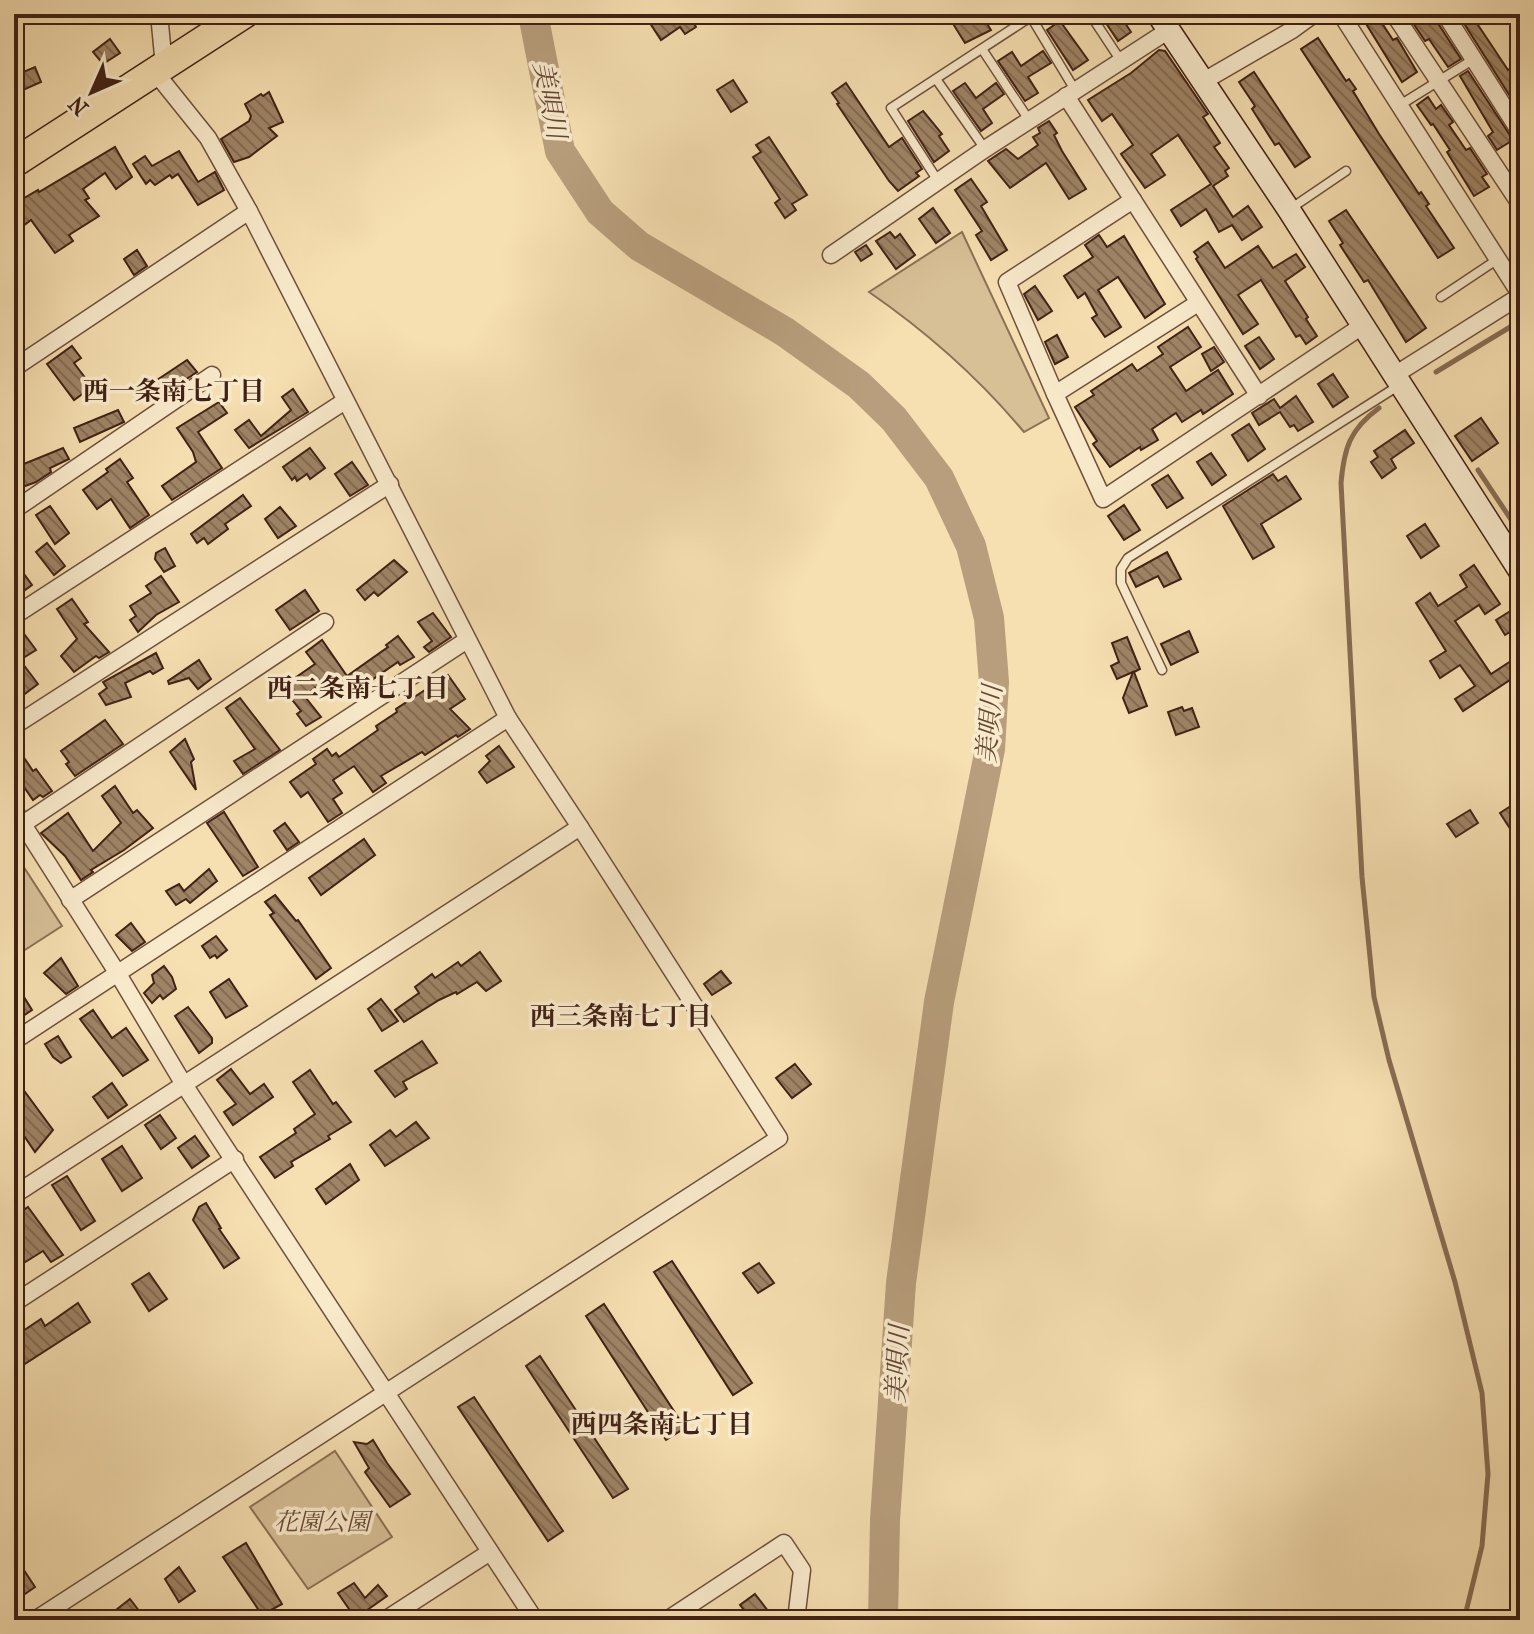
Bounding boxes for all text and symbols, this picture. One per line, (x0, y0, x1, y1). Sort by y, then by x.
north arrow (52, 52, 132, 132)
water label: 美唄川 (527, 59, 573, 144)
text: N (63, 90, 94, 121)
district label: 西一条南七丁目 (83, 376, 265, 407)
district label: 西二条南七丁目 (267, 673, 449, 704)
water label: 美唄川 (971, 681, 1009, 764)
district label: 西三条南七丁目 (530, 1001, 712, 1032)
water label: 美唄川 (880, 1321, 915, 1404)
district label: 西四条南七丁目 (571, 1409, 753, 1440)
park label: 花園公園 (274, 1508, 374, 1536)

